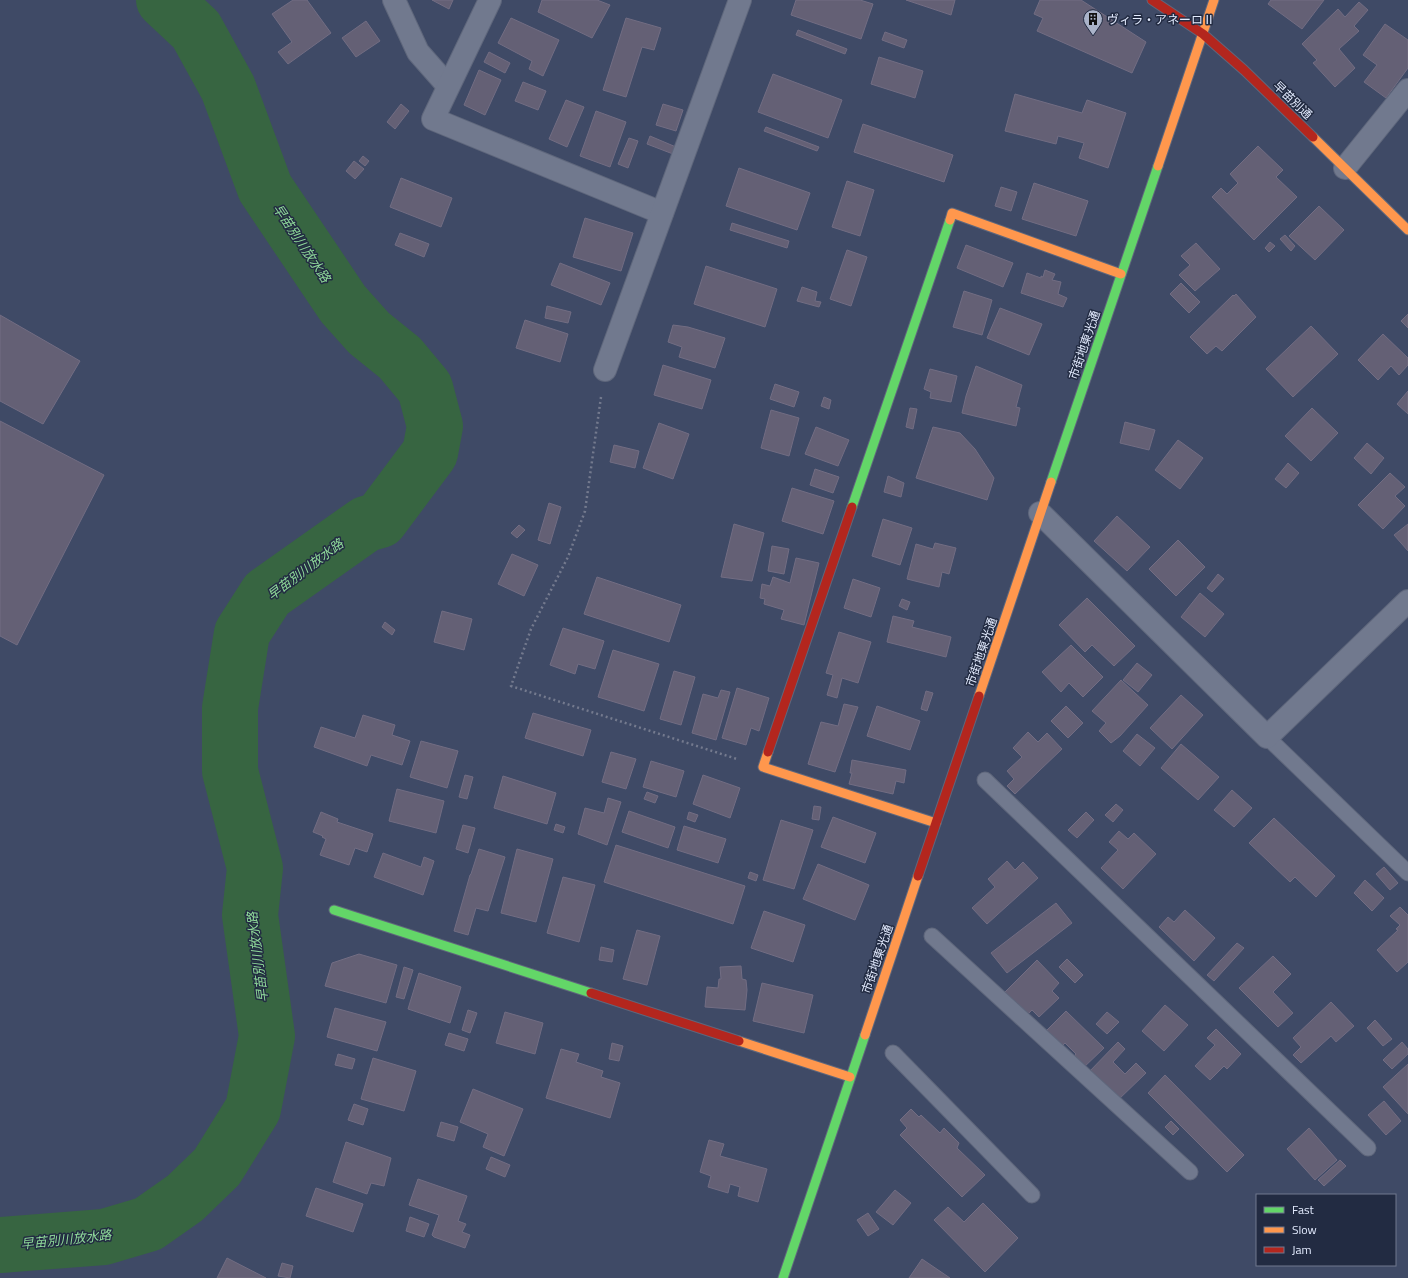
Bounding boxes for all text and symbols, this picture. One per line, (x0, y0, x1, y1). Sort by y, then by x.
building icon: ヴィラ・アネーロⅡ (1082, 8, 1104, 36)
place label: ヴィラ・アネーロⅡ (1107, 10, 1215, 29)
street label: 早苗別通 (1269, 76, 1317, 124)
water label: 早苗別川放水路 (268, 200, 336, 287)
street label: 市街地東光通 (1063, 308, 1105, 382)
water label: 早苗別川放水路 (263, 533, 348, 604)
street label: 市街地東光通 (960, 615, 1002, 689)
water label: 早苗別川放水路 (241, 910, 272, 1003)
street label: 市街地東光通 (856, 922, 898, 996)
legend (1256, 1194, 1396, 1266)
text: Fast (1292, 1200, 1315, 1219)
text: Slow (1292, 1220, 1317, 1239)
water label: 早苗別川放水路 (20, 1224, 113, 1254)
text: Jam (1292, 1240, 1312, 1259)

